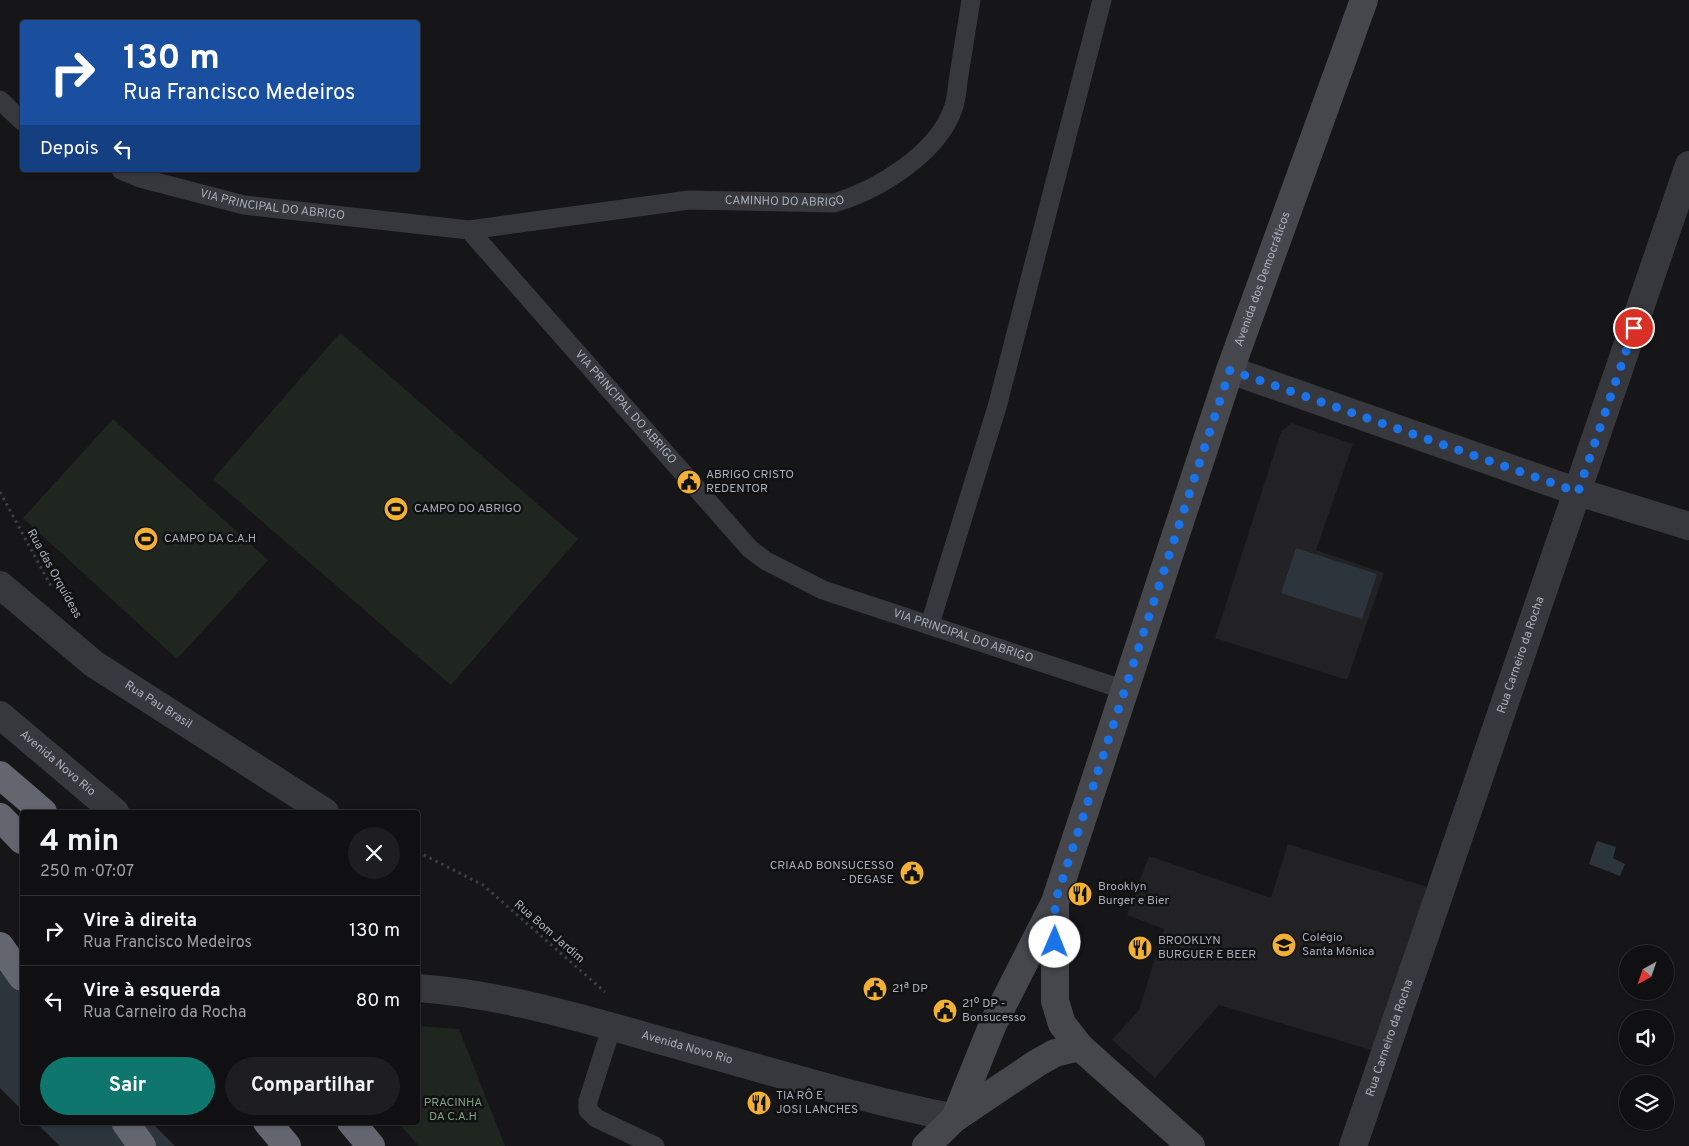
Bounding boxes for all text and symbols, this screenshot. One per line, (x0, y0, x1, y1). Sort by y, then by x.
text: 130 m (123, 37, 220, 81)
icon: right (40, 40, 105, 105)
text: Rua Francisco Medeiros (123, 80, 355, 107)
icon: left (109, 135, 137, 163)
text: Depois (40, 137, 99, 161)
street label: VIA PRINCIPAL DO ABRIGO (198, 186, 346, 224)
street label: CAMINHO DO ABRIGO (725, 192, 847, 211)
street label: Avenida dos Democráticos (1231, 209, 1295, 349)
pin (1613, 307, 1655, 349)
icon: arrive (1620, 314, 1648, 342)
street label: VIA PRINCIPAL DO ABRIGO (571, 347, 680, 468)
place label: ABRIGO CRISTO REDENTOR (706, 467, 794, 497)
public building icon: ABRIGO CRISTO REDENTOR (676, 469, 702, 495)
sports icon: CAMPO DO ABRIGO (383, 496, 409, 522)
place label: CAMPO DO ABRIGO (414, 501, 522, 517)
street label: Rua das Orquídeas (23, 526, 85, 622)
sports icon: CAMPO DA C.A.H (133, 526, 159, 552)
place label: CAMPO DA C.A.H (164, 531, 256, 547)
street label: Rua Carneiro da Rocha (1494, 594, 1549, 716)
street label: VIA PRINCIPAL DO ABRIGO (891, 606, 1035, 667)
street label: Rua Pau Brasil (121, 677, 195, 733)
street label: Avenida Novo Rio (16, 727, 99, 800)
text: 4 min (40, 824, 119, 861)
button: close (348, 827, 400, 879)
place label: CRIAAD BONSUCESSO - DEGASE (770, 858, 894, 888)
public building icon: CRIAAD BONSUCESSO - DEGASE (899, 860, 925, 886)
text: 250 m · 07:07 (40, 862, 134, 882)
place label: Brooklyn Burger e Bier (1098, 879, 1170, 909)
restaurant icon: Brooklyn Burger e Bier (1067, 881, 1093, 907)
street label: Rua Bom Jardim (510, 897, 588, 967)
text: Vire à direita (83, 909, 197, 933)
position arrow (1028, 915, 1080, 967)
icon: right (40, 917, 68, 945)
text: 130 m (349, 919, 400, 943)
place label: Colégio Santa Mônica (1302, 930, 1374, 960)
school or university icon: Colégio Santa Mônica (1271, 932, 1297, 958)
text: Rua Francisco Medeiros (83, 933, 252, 953)
place label: BROOKLYN BURGUER E BEER (1158, 933, 1256, 963)
restaurant icon: BROOKLYN BURGUER E BEER (1127, 935, 1153, 961)
north arrow (1619, 945, 1674, 1000)
map controls (1619, 945, 1674, 1130)
public building icon: 21ª DP (862, 976, 888, 1002)
street label: Rua Carneiro da Rocha (1363, 978, 1417, 1099)
text: Vire à esquerda (83, 979, 221, 1003)
place label: 21ª DP (892, 981, 928, 997)
icon: left (40, 987, 68, 1015)
text: 80 m (356, 989, 400, 1013)
place label: 21º DP - Bonsucesso (962, 996, 1026, 1026)
public building icon: 21º DP - Bonsucesso (932, 998, 958, 1024)
text: Rua Carneiro da Rocha (83, 1003, 246, 1023)
button: sound (1619, 1010, 1674, 1065)
street label: Avenida Novo Rio (639, 1027, 735, 1069)
button: Sair (40, 1057, 215, 1115)
button: Compartilhar (225, 1057, 400, 1115)
button: layers (1619, 1075, 1674, 1130)
place label: TIA RÔ E JOSI LANCHES (776, 1088, 858, 1118)
restaurant icon: TIA RÔ E JOSI LANCHES (746, 1090, 772, 1116)
park label: PRACINHA DA C.A.H (424, 1095, 482, 1125)

